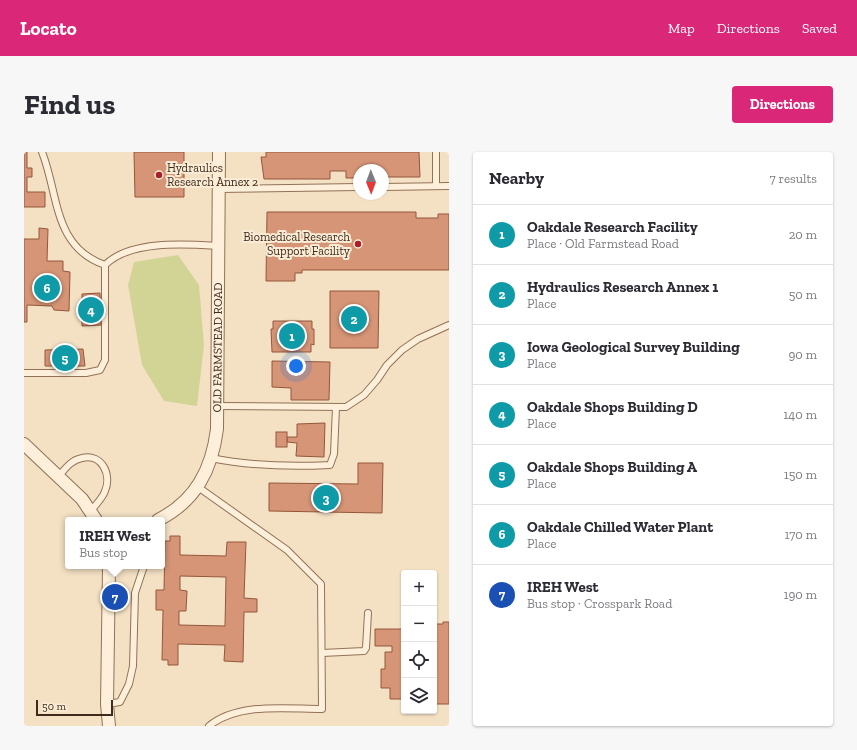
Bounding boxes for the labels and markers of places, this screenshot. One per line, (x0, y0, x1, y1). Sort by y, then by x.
place label: Hydraulics Research Annex 2 (167, 161, 258, 189)
marker: Hydraulics Research Annex 2 (154, 170, 164, 180)
place label: Biomedical Research Support Facility (243, 230, 351, 258)
marker: Biomedical Research Support Facility (353, 239, 363, 249)
pin: 6 (34, 273, 60, 303)
pin: 4 (78, 295, 104, 325)
pin: 2 (341, 304, 367, 334)
pin: 1 (279, 321, 305, 351)
pin: 5 (52, 343, 78, 373)
pin: 3 (313, 483, 339, 513)
pin: 7 (102, 582, 128, 612)

